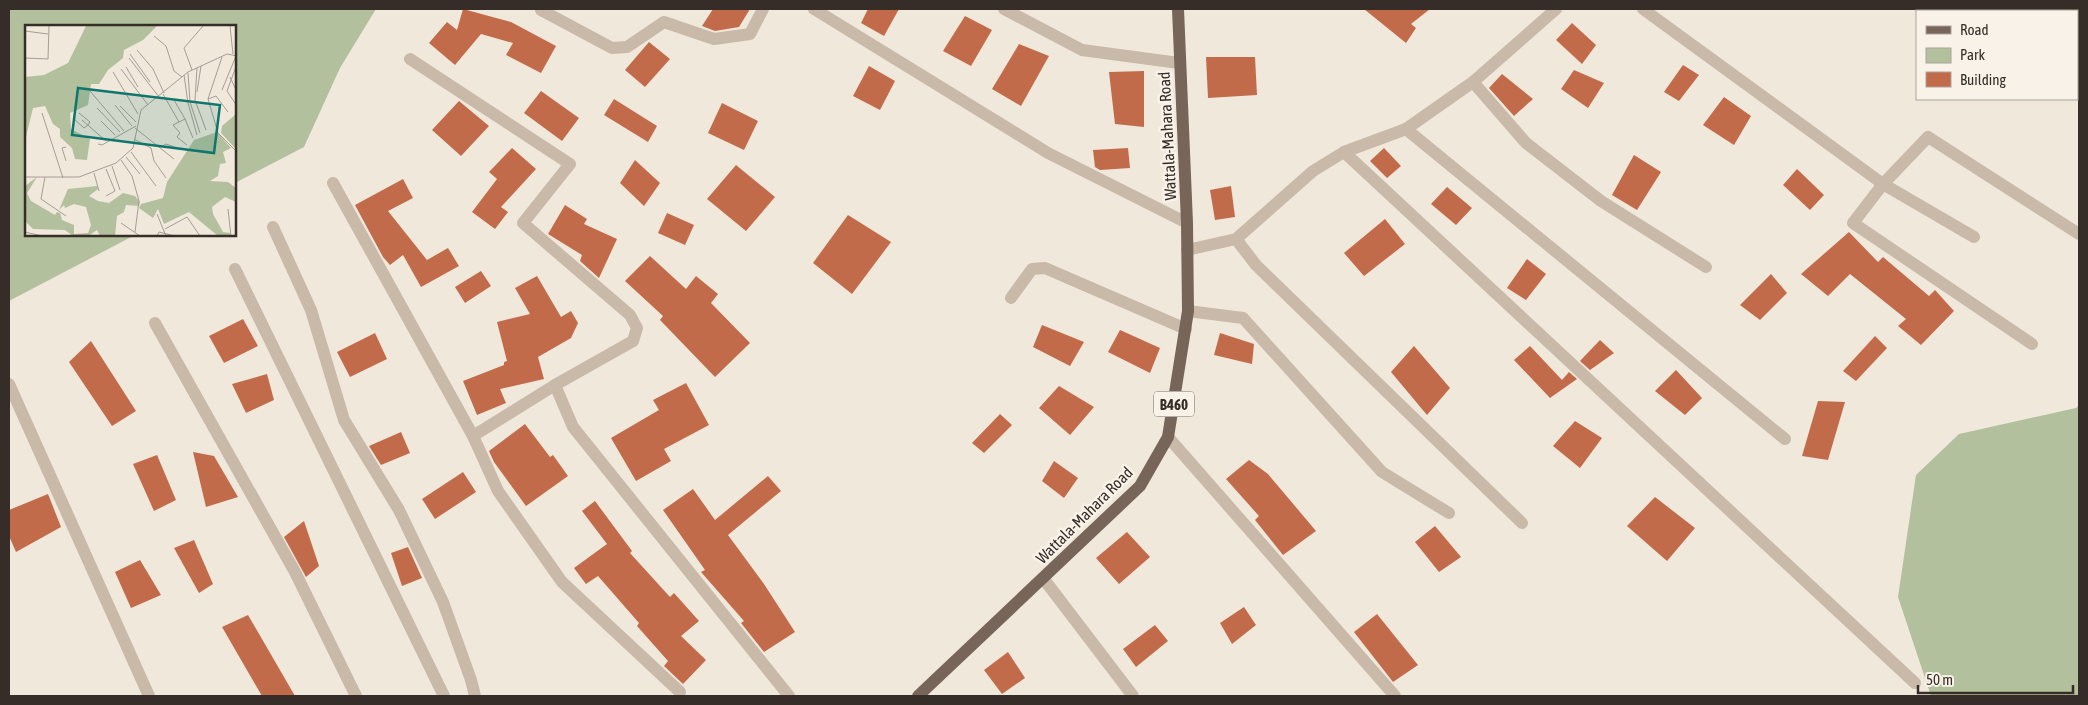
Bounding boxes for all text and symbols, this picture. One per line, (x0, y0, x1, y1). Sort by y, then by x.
legend (1916, 10, 2078, 100)
text: Road (1960, 21, 1989, 38)
inset map (25, 25, 236, 236)
text: Park (1960, 46, 1985, 63)
street label: Wattala-Mahara Road (1155, 71, 1179, 201)
text: Building (1960, 71, 2006, 88)
road number: B460 (1154, 392, 1194, 416)
street label: Wattala-Mahara Road (1032, 463, 1136, 567)
scale bar (1918, 662, 2073, 694)
text: 50 m (1926, 671, 1953, 688)

